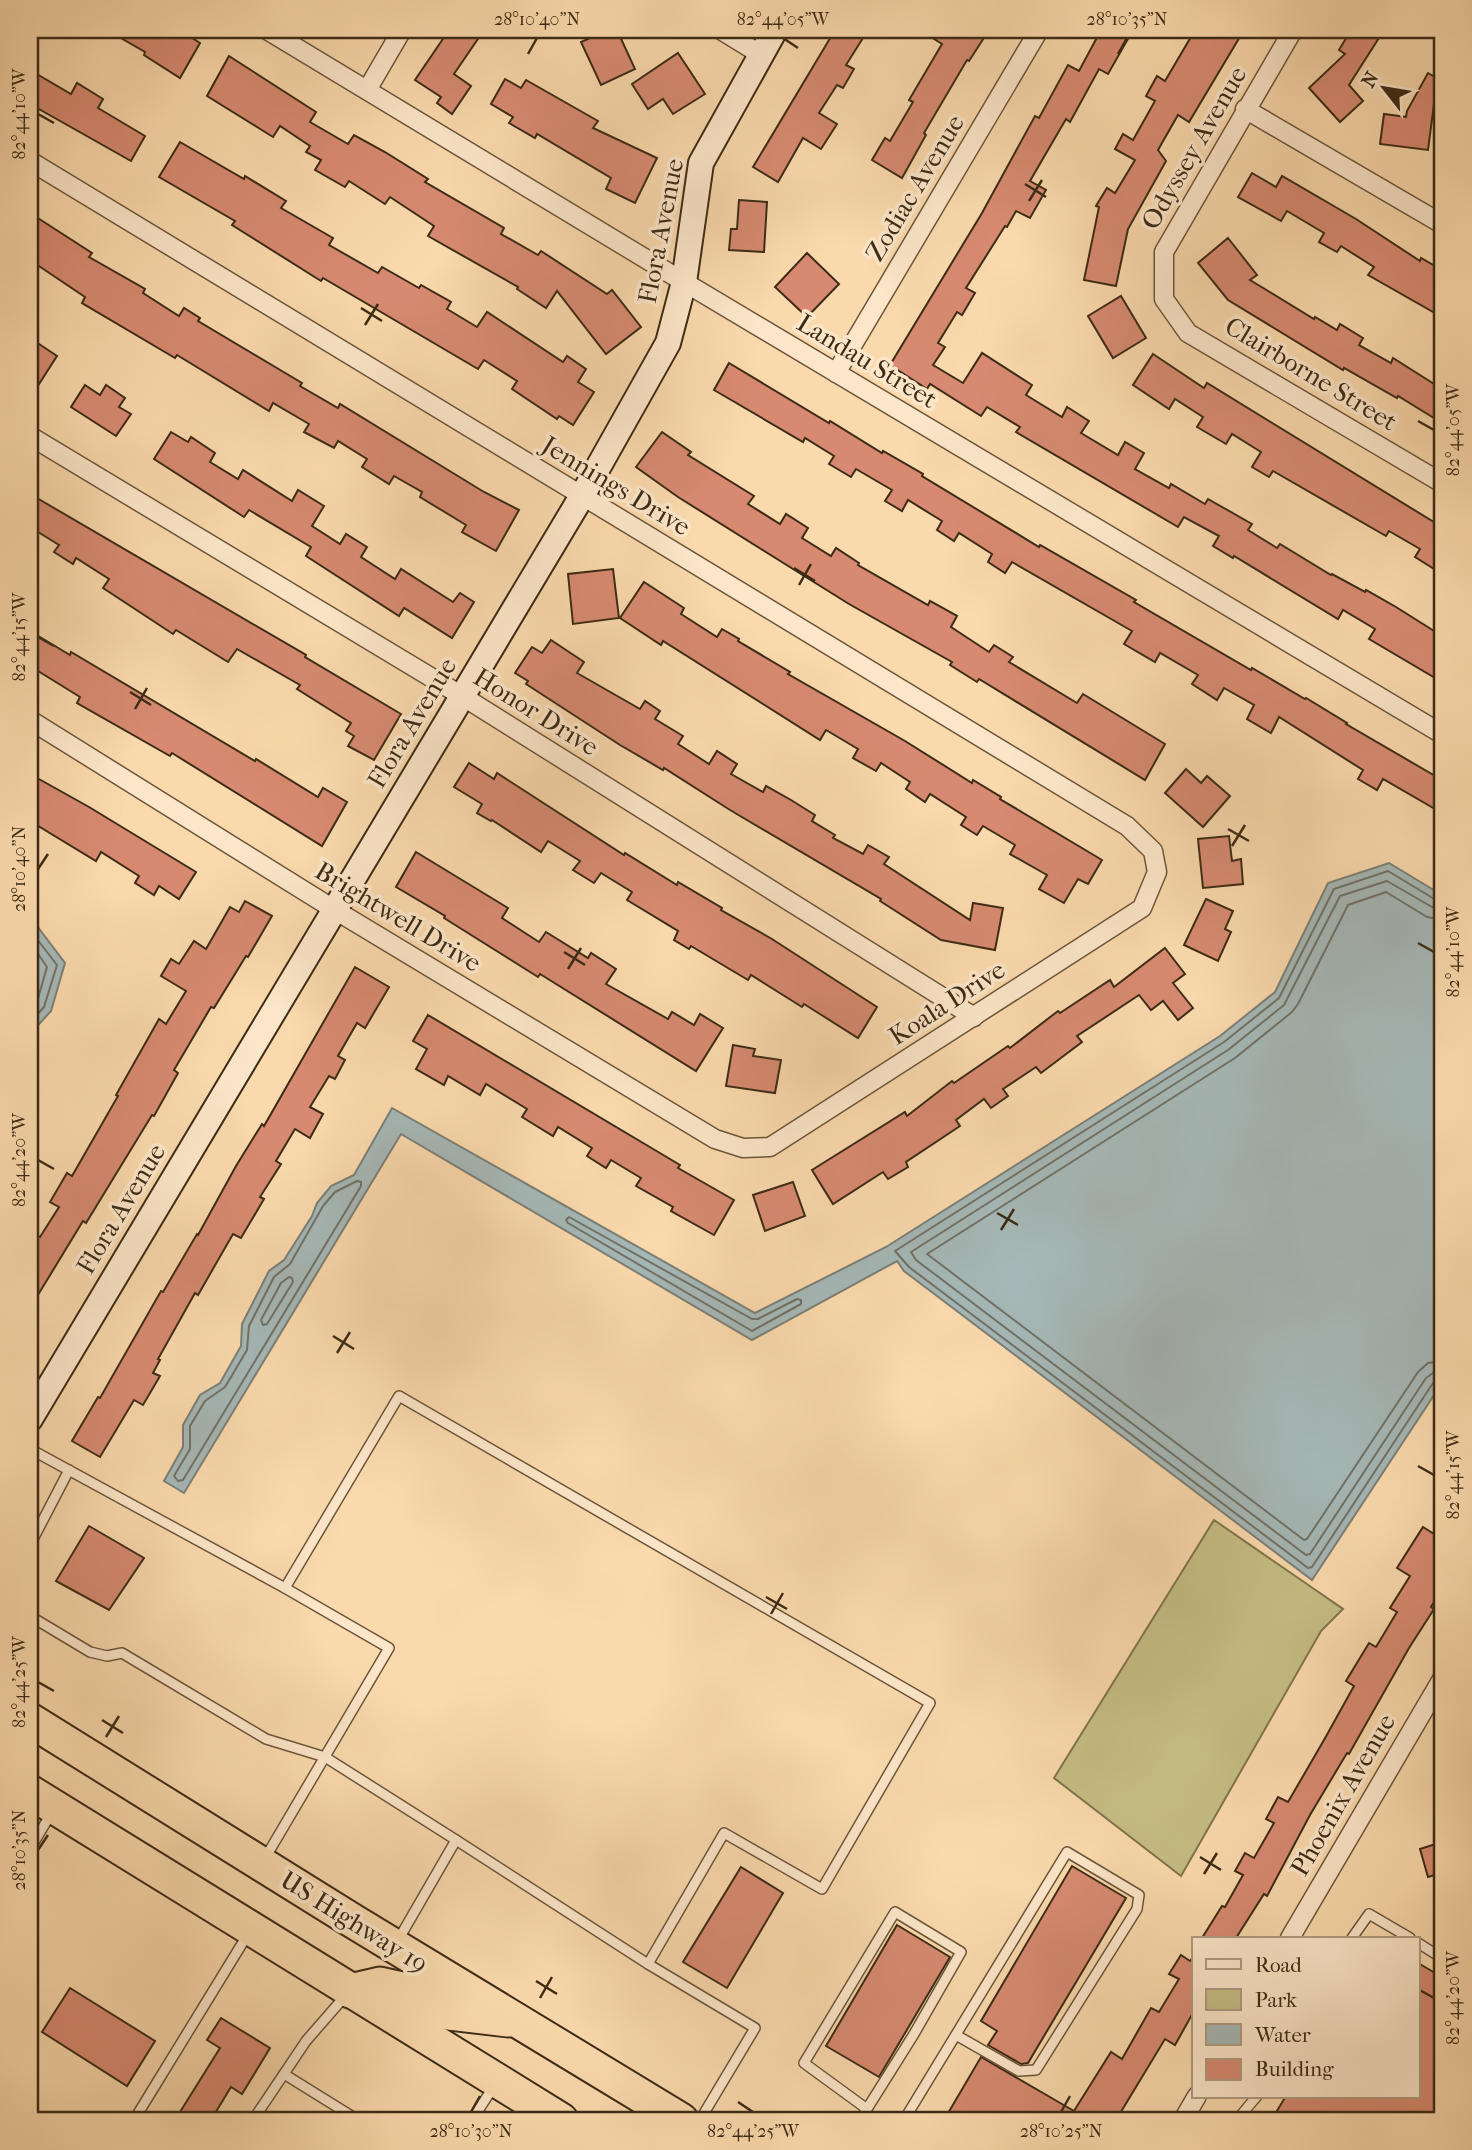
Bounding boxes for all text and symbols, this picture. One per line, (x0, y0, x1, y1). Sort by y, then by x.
text: 28°10'40"N (494, 9, 580, 30)
text: 82°44'05"W (737, 9, 831, 30)
text: 28°10'35"N (1087, 9, 1168, 30)
north arrow (1350, 52, 1420, 122)
street label: Odyssey Avenue (1135, 61, 1253, 235)
text: 82°44'10"W (9, 67, 30, 159)
text: N (1357, 67, 1384, 92)
street label: Zodiac Avenue (859, 109, 971, 267)
street label: Flora Avenue (632, 156, 690, 306)
street label: Landau Street (791, 307, 943, 415)
street label: Clairborne Street (1219, 310, 1403, 438)
text: 82°44'05"W (1443, 382, 1464, 476)
street label: Jennings Drive (534, 429, 696, 543)
text: 82°44'15"W (9, 591, 30, 681)
street label: Flora Avenue (361, 652, 463, 794)
street label: Honor Drive (468, 661, 604, 763)
text: 28°10'40"N (9, 826, 30, 912)
street label: Brightwell Drive (309, 855, 487, 979)
text: 82°44'10"W (1443, 905, 1464, 997)
street label: Koala Drive (883, 954, 1011, 1052)
text: 82°44'20"W (9, 1112, 30, 1207)
street label: Flora Avenue (70, 1138, 172, 1280)
text: 82°44'15"W (1443, 1429, 1464, 1519)
text: 82°44'25"W (9, 1635, 30, 1728)
street label: Phoenix Avenue (1284, 1708, 1402, 1882)
text: 28°10'35"N (9, 1809, 30, 1890)
street label: US Highway 19 (274, 1864, 434, 1980)
legend (1192, 1937, 1420, 2098)
text: 82°44'20"W (1443, 1950, 1464, 2045)
text: Road (1255, 1953, 1302, 1977)
text: Park (1255, 1988, 1297, 2012)
text: Water (1254, 2023, 1311, 2047)
text: Building (1255, 2057, 1334, 2081)
text: 28°10'30"N (430, 2121, 513, 2142)
text: 82°44'25"W (707, 2121, 800, 2142)
text: 28°10'25"N (1020, 2121, 1103, 2142)

